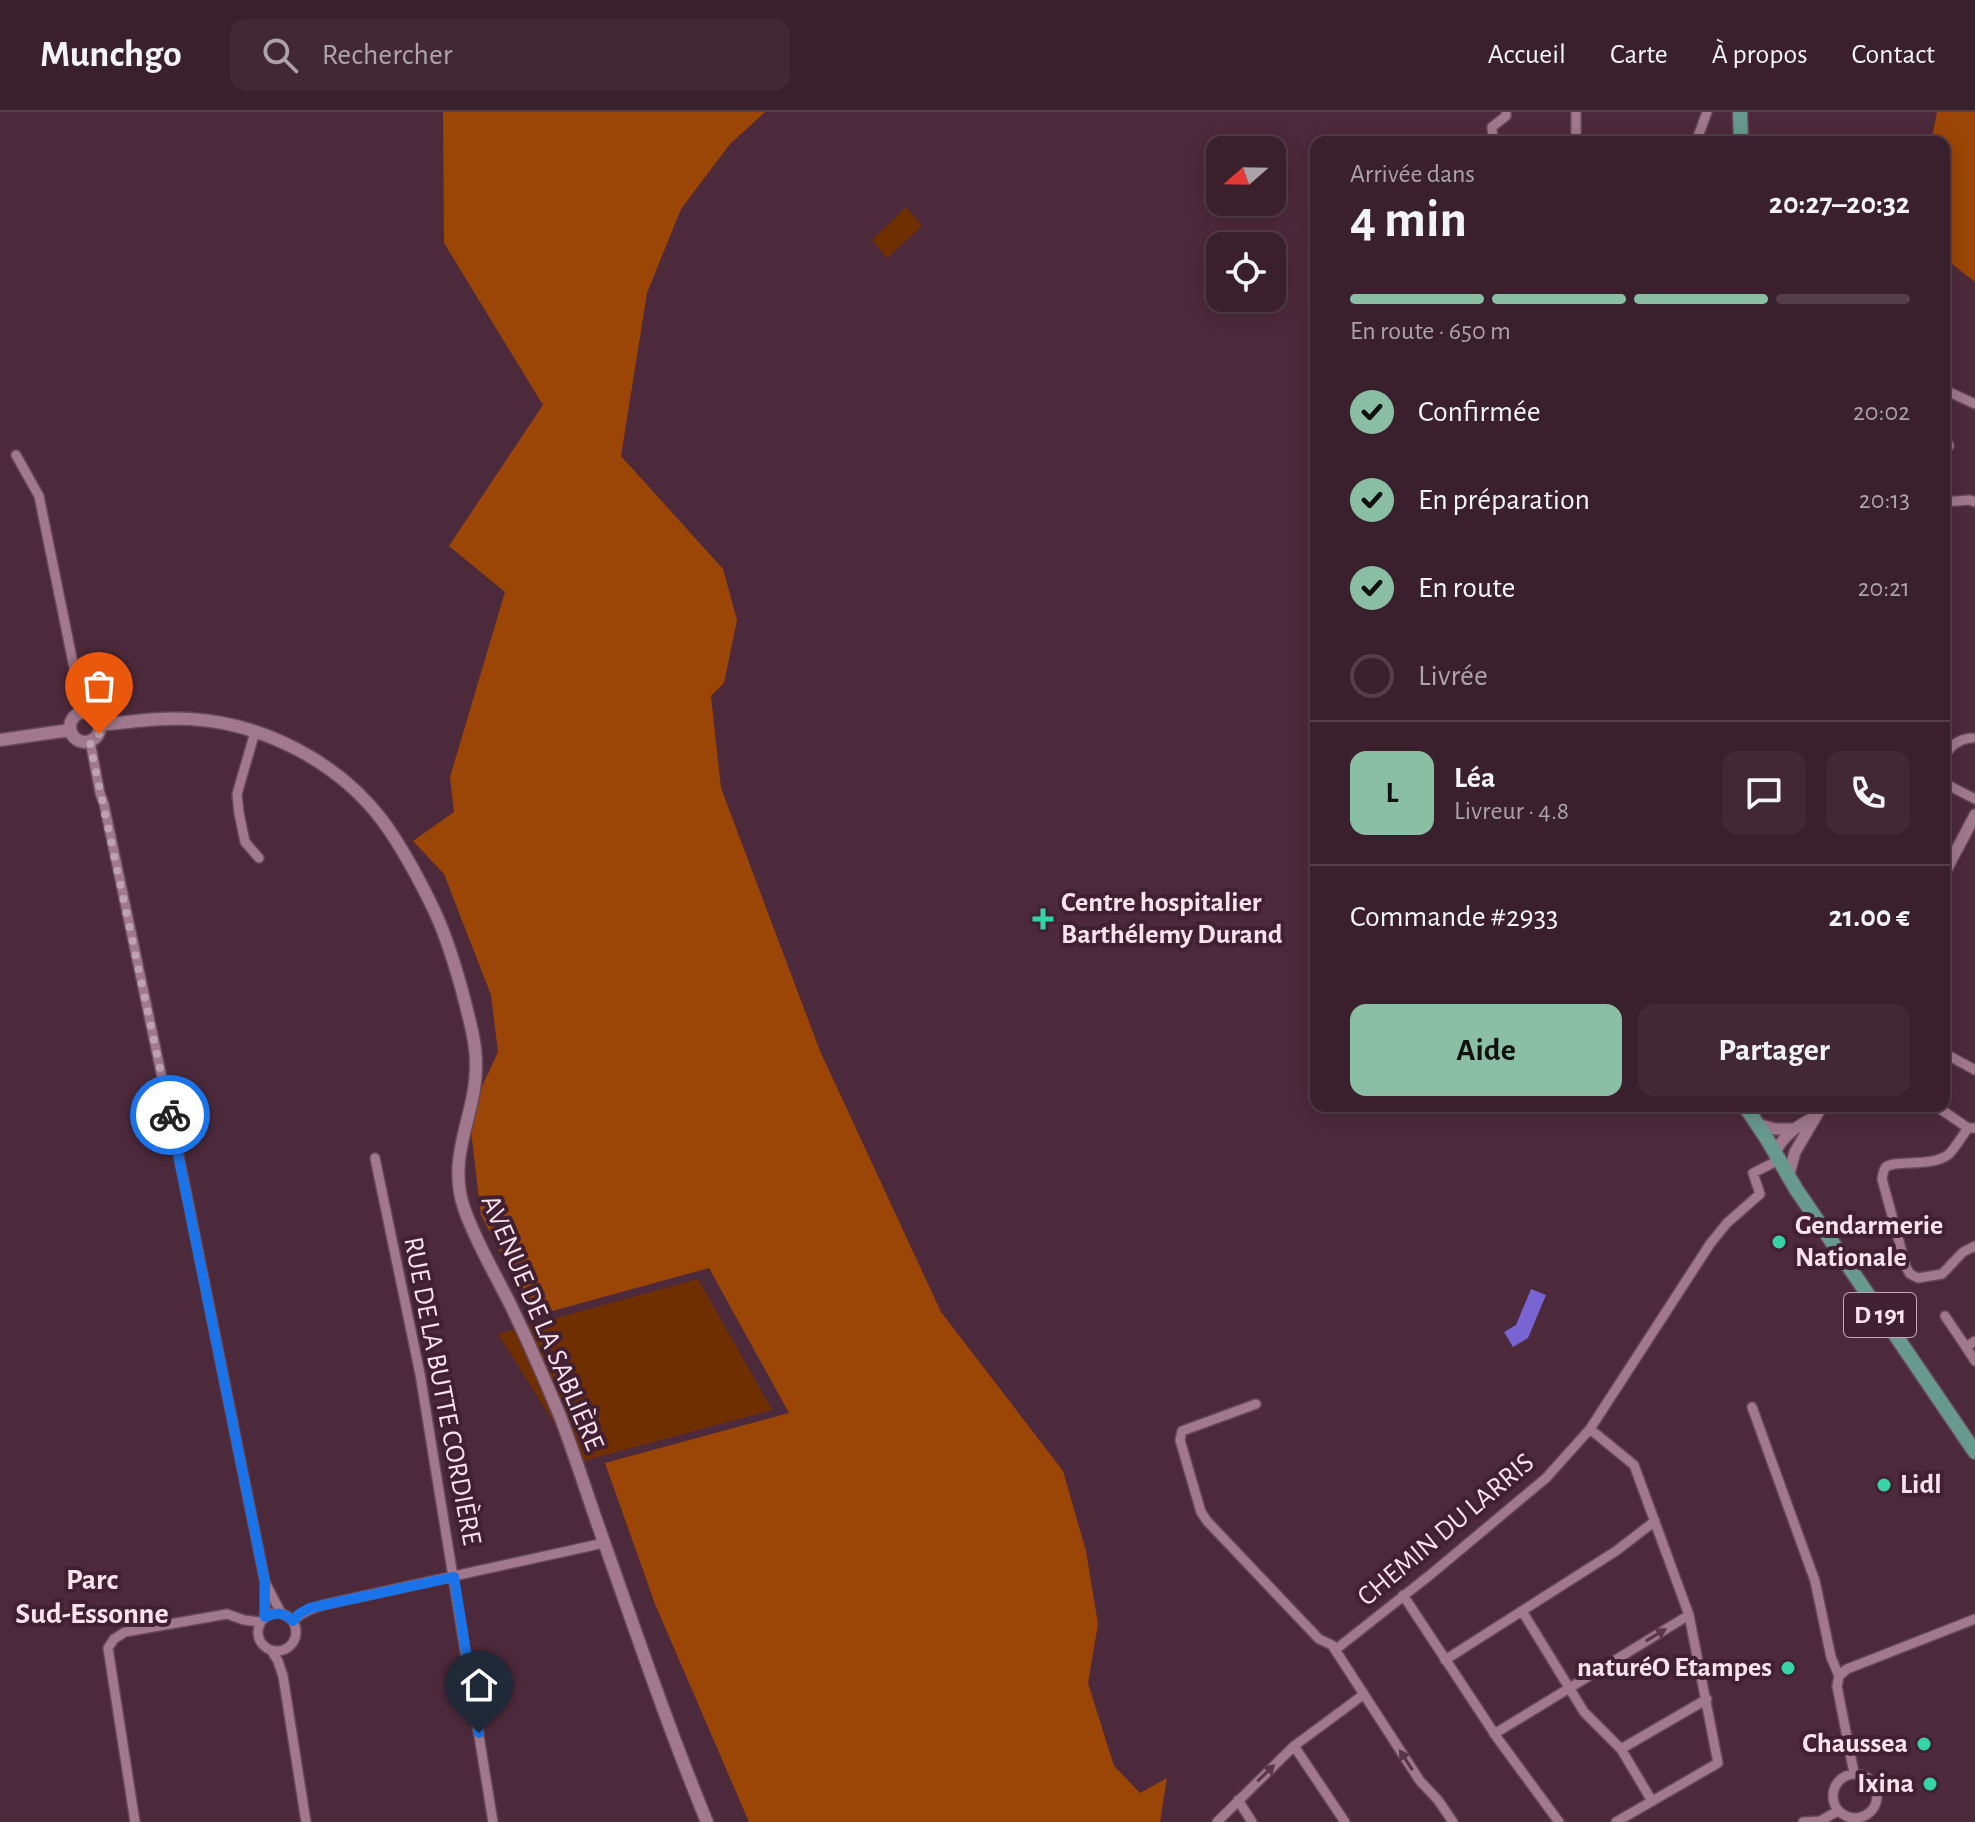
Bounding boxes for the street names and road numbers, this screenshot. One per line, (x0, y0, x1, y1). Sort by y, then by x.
street label: AVENUE DE LA SABLIÈRE (476, 1190, 611, 1455)
street label: RUE DE LA BUTTE CORDIÈRE (398, 1234, 489, 1547)
road number: D 191 (1844, 1293, 1916, 1337)
street label: CHEMIN DU LARRIS (1353, 1448, 1539, 1612)

